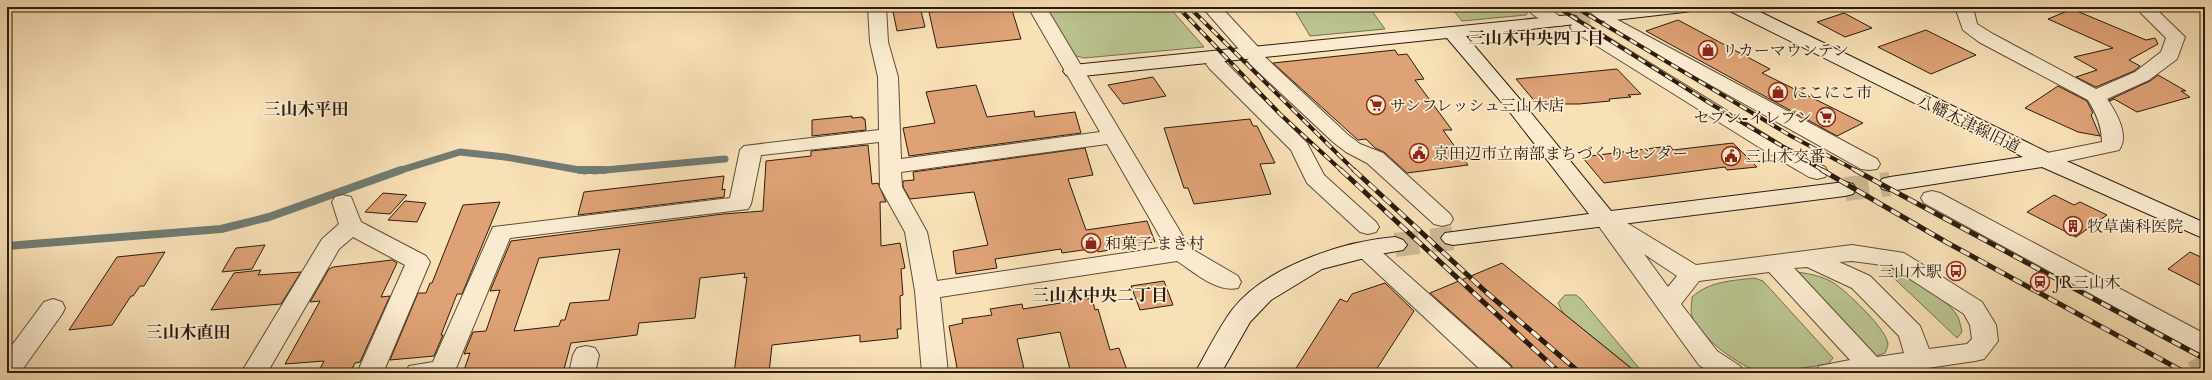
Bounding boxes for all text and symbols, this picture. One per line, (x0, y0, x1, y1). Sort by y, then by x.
district label: 三山木中央四丁目 (1468, 29, 1604, 50)
shop icon: リカーマウンテン (1697, 39, 1719, 61)
place label: リカーマウンテン (1722, 42, 1849, 62)
shop icon: にこにこ市 (1767, 81, 1789, 103)
place label: にこにこ市 (1792, 84, 1872, 104)
street label: 八幡木津線旧道 (1913, 91, 2023, 158)
supermarket icon: サンフレッシュ三山木店 (1365, 94, 1387, 116)
place label: サンフレッシュ三山木店 (1390, 97, 1564, 117)
district label: 三山木平田 (264, 100, 349, 121)
supermarket icon: セブン-イレブン (1815, 106, 1837, 128)
place label: セブン-イレブン (1694, 109, 1812, 129)
public building icon: 京田辺市立南部まちづくりセンター (1408, 142, 1430, 164)
place label: 京田辺市立南部まちづくりセンター (1433, 145, 1688, 165)
public building icon: 三山木交番 (1720, 145, 1742, 167)
place label: 三山木交番 (1745, 148, 1825, 168)
building icon: 牧草歯科医院 (2062, 215, 2084, 237)
place label: 牧草歯科医院 (2087, 218, 2183, 238)
shop icon: 和菓子 まき村 (1080, 232, 1102, 254)
place label: 和菓子 まき村 (1105, 235, 1205, 255)
bus stop icon: 三山木駅 (1945, 260, 1967, 282)
place label: 三山木駅 (1878, 263, 1942, 283)
station icon: JR三山木 (2029, 271, 2051, 293)
place label: JR三山木 (2052, 274, 2121, 294)
district label: 三山木中央二丁目 (1032, 286, 1168, 307)
district label: 三山木直田 (146, 323, 231, 344)

